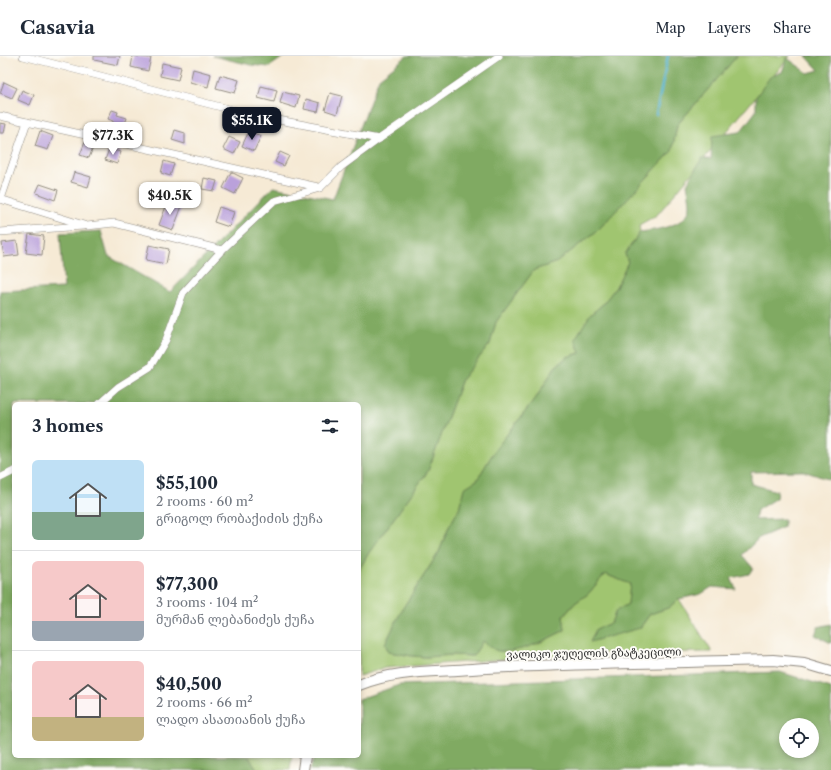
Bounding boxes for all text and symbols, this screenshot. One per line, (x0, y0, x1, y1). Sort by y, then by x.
text: Casavia (20, 16, 95, 39)
text: Map (655, 19, 685, 37)
text: Layers (707, 19, 751, 37)
text: Share (773, 19, 811, 37)
pin: $55.1K (219, 107, 285, 141)
text: $55.1K (231, 112, 273, 128)
pin: $77.3K (80, 122, 146, 156)
text: $77.3K (92, 127, 134, 143)
pin: $40.5K (137, 182, 203, 216)
text: $40.5K (148, 187, 192, 203)
icon: filters (319, 415, 341, 437)
text: 3 homes (32, 416, 103, 436)
text: $55,100 (156, 473, 218, 493)
icon: home (64, 476, 112, 524)
text: 2 rooms · 60 m² (156, 493, 253, 509)
text: გრიგოლ რობაქიძის ქუჩა (156, 510, 323, 526)
text: $77,300 (156, 574, 218, 594)
icon: home (64, 577, 112, 625)
text: 3 rooms · 104 m² (156, 594, 258, 610)
text: მურმან ლებანიძეს ქუჩა (156, 611, 314, 627)
street label: ვალიკო ჯუღელის გზატკეცილი (506, 644, 682, 662)
text: $40,500 (156, 674, 222, 694)
icon: home (64, 677, 112, 725)
text: 2 rooms · 66 m² (156, 694, 253, 710)
text: ლადო ასათიანის ქუჩა (156, 711, 305, 727)
map controls (779, 718, 819, 758)
button: locate (779, 718, 819, 758)

